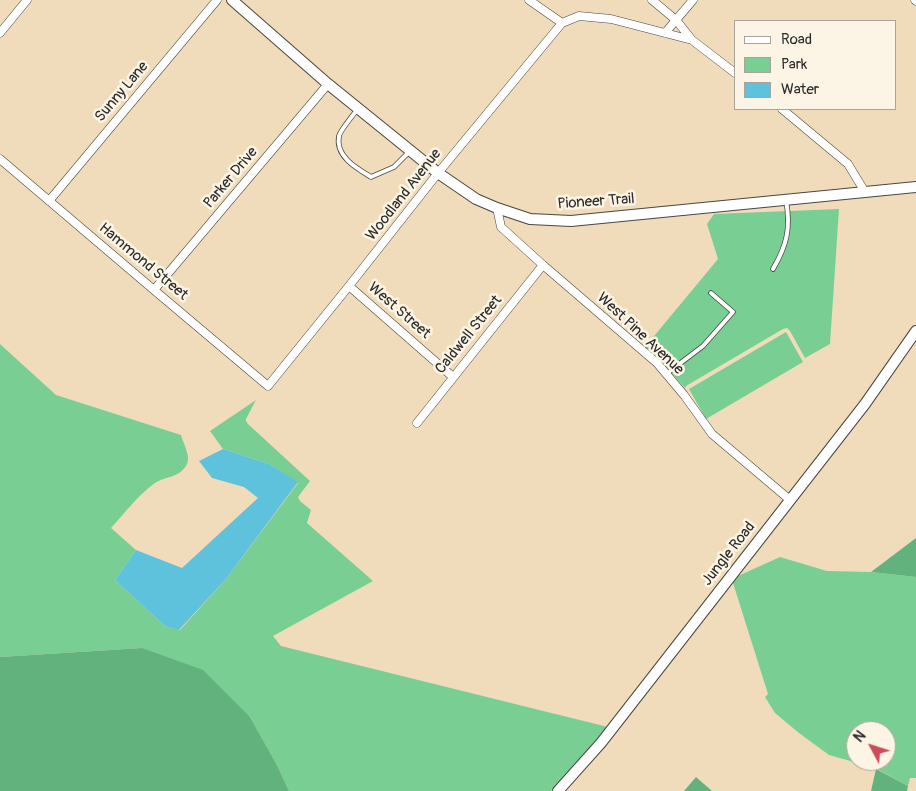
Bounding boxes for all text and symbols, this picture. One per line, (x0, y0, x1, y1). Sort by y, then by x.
legend (734, 20, 896, 110)
text: Road (781, 30, 812, 49)
text: Park (781, 55, 807, 74)
street label: Sunny Lane (91, 58, 153, 126)
text: Water (781, 80, 819, 99)
street label: Parker Drive (200, 144, 262, 212)
street label: Woodland Avenue (363, 145, 445, 245)
street label: Pioneer Trail (557, 190, 635, 214)
street label: Hammond Street (95, 219, 191, 305)
street label: West Street (364, 279, 434, 343)
street label: West Pine Avenue (593, 289, 687, 379)
street label: Caldwell Street (432, 292, 506, 378)
street label: Jungle Road (698, 518, 760, 590)
north arrow (846, 721, 896, 771)
text: N (850, 728, 869, 746)

